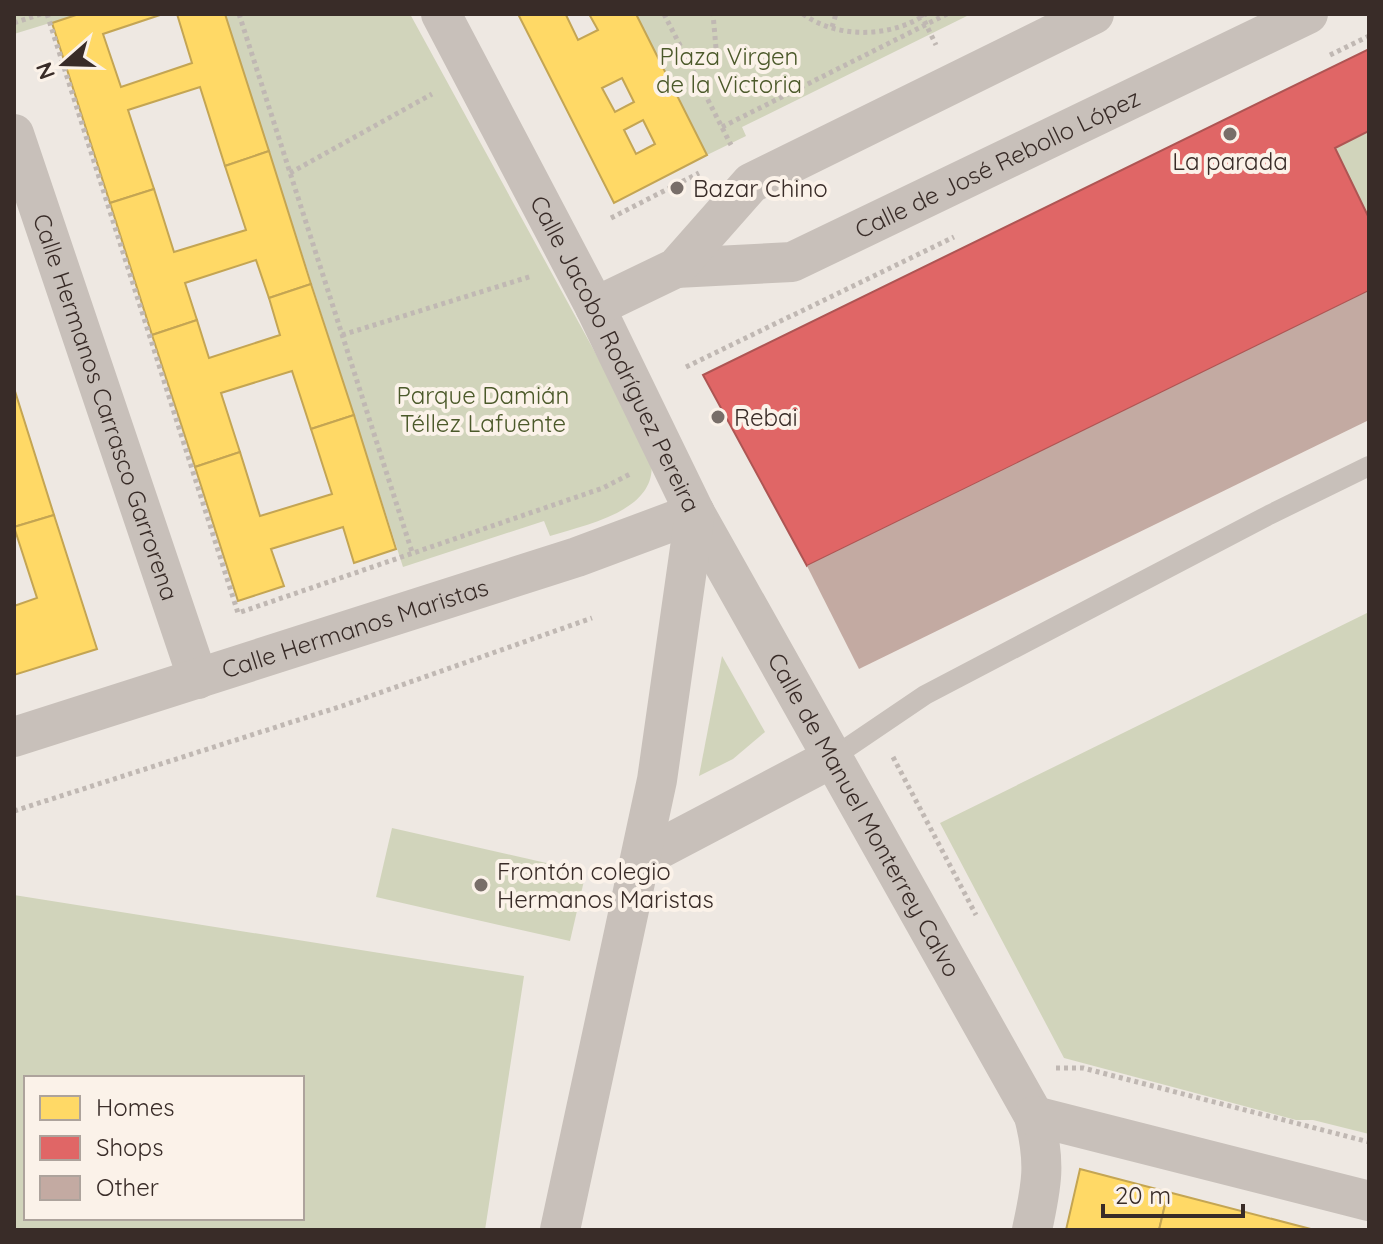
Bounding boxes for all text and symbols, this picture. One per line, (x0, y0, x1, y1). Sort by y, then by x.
north arrow (24, 24, 104, 104)
park label: Plaza Virgen de la Victoria (656, 41, 802, 99)
text: N (29, 58, 61, 83)
street label: Calle de José Rebollo López (850, 82, 1145, 245)
marker: La parada (1221, 125, 1239, 143)
place label: La parada (1172, 146, 1288, 176)
place label: Bazar Chino (693, 173, 828, 203)
marker: Bazar Chino (668, 179, 686, 197)
street label: Calle Jacobo Rodríguez Pereira (524, 190, 707, 517)
street label: Calle Hermanos Carrasco Garrorena (27, 210, 185, 604)
park label: Parque Damián Téllez Lafuente (397, 380, 570, 438)
place label: Rebai (734, 402, 798, 432)
marker: Rebai (709, 408, 727, 426)
street label: Calle Hermanos Maristas (218, 571, 492, 685)
street label: Calle de Manuel Monterrey Calvo (762, 647, 968, 982)
place label: Frontón colegio Hermanos Maristas (497, 856, 714, 914)
marker: Frontón colegio Hermanos Maristas (472, 876, 490, 894)
legend (24, 1076, 304, 1220)
text: Homes (96, 1092, 174, 1122)
text: Shops (96, 1132, 163, 1162)
scale bar (1103, 1168, 1243, 1218)
text: Other (96, 1172, 159, 1202)
text: 20 m (1115, 1180, 1171, 1210)

